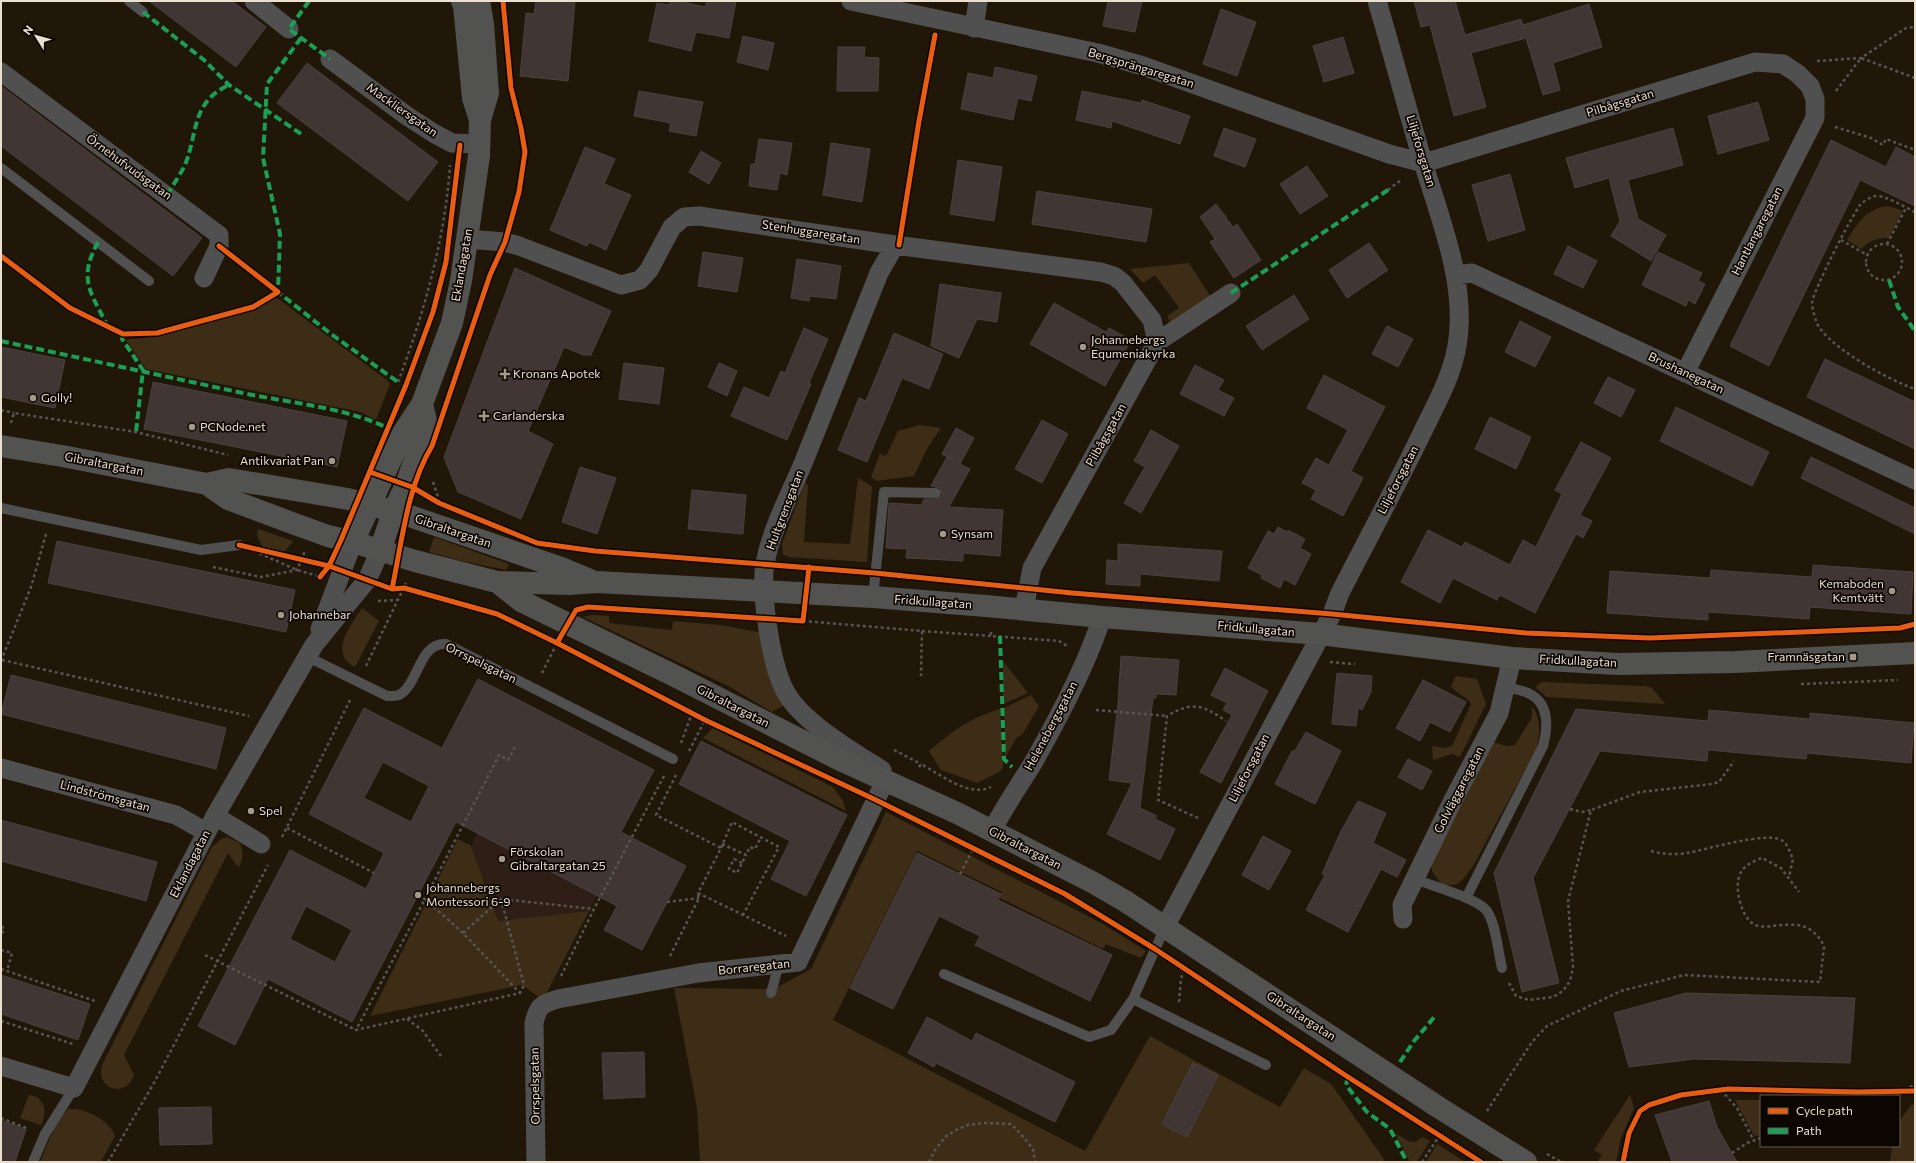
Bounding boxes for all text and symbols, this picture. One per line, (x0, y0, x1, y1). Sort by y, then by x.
north arrow (16, 16, 56, 56)
text: N (20, 22, 35, 37)
street label: Bergsprängaregatan (1087, 44, 1196, 90)
street label: Mackliersgatan (364, 80, 441, 139)
street label: Pilbågsgatan (1584, 85, 1655, 119)
street label: Liljeforsgatan (1404, 113, 1440, 188)
street label: Örnehufvudsgatan (84, 131, 175, 202)
street label: Hantlangaregatan (1728, 184, 1785, 277)
street label: Stenhuggaregatan (761, 216, 861, 246)
street label: Eklandagatan (448, 227, 474, 302)
place label: Johannebergs Equmeniakyrka (1091, 332, 1175, 360)
marker: Johannebergs Equmeniakyrka (1078, 342, 1088, 352)
street label: Brushanegatan (1646, 348, 1726, 396)
place label: Kronans Apotek (513, 366, 601, 380)
marker: Kronans Apotek (500, 369, 510, 379)
place label: Golly! (41, 390, 72, 404)
marker: Golly! (28, 393, 38, 403)
street label: Pilbågsgatan (1082, 401, 1128, 468)
place label: Carlanderska (493, 408, 565, 422)
marker: Carlanderska (478, 410, 490, 422)
place label: PCNode.net (200, 419, 266, 433)
marker: PCNode.net (187, 422, 197, 432)
street label: Liljeforsgatan (1374, 443, 1420, 516)
street label: Gibraltargatan (64, 449, 145, 477)
place label: Antikvariat Pan (240, 453, 324, 467)
marker: Antikvariat Pan (327, 456, 337, 466)
street label: Hultgrensgatan (762, 468, 806, 551)
street label: Gibraltargatan (413, 510, 493, 550)
place label: Synsam (951, 526, 993, 540)
marker: Synsam (938, 529, 948, 539)
place label: Kemaboden Kemtvätt (1819, 576, 1884, 604)
marker: Kemaboden Kemtvätt (1887, 586, 1897, 596)
street label: Fridkullagatan (894, 591, 972, 611)
place label: Johannebar (289, 607, 351, 622)
marker: Johannebar (276, 610, 286, 620)
street label: Fridkullagatan (1217, 618, 1295, 638)
street label: Orrspelsgatan (444, 639, 519, 685)
place label: Framnäsgatan (1768, 649, 1845, 663)
street label: Fridkullagatan (1539, 651, 1617, 669)
marker: Framnäsgatan (1848, 652, 1858, 662)
street label: Helenebergsgatan (1021, 679, 1080, 772)
street label: Gibraltargatan (695, 681, 772, 729)
street label: Liljeforsgatan (1225, 731, 1271, 804)
street label: Golvläggaregatan (1430, 744, 1486, 835)
street label: Lindströmsgatan (59, 776, 152, 814)
place label: Spel (259, 803, 283, 817)
marker: Spel (246, 806, 256, 816)
street label: Gibraltargatan (987, 823, 1064, 871)
street label: Eklandagatan (166, 827, 212, 900)
place label: Förskolan Gibraltargatan 25 (510, 844, 606, 872)
marker: Förskolan Gibraltargatan 25 (497, 854, 507, 864)
place label: Johannebergs Montessori 6-9 (426, 880, 511, 908)
marker: Johannebergs Montessori 6-9 (413, 890, 423, 900)
street label: Borraregatan (717, 955, 791, 977)
street label: Gibraltargatan (1264, 988, 1339, 1043)
street label: Orrspelsgatan (526, 1047, 542, 1125)
legend (1760, 1095, 1900, 1147)
text: Cycle path (1796, 1103, 1853, 1117)
text: Path (1796, 1123, 1822, 1137)

